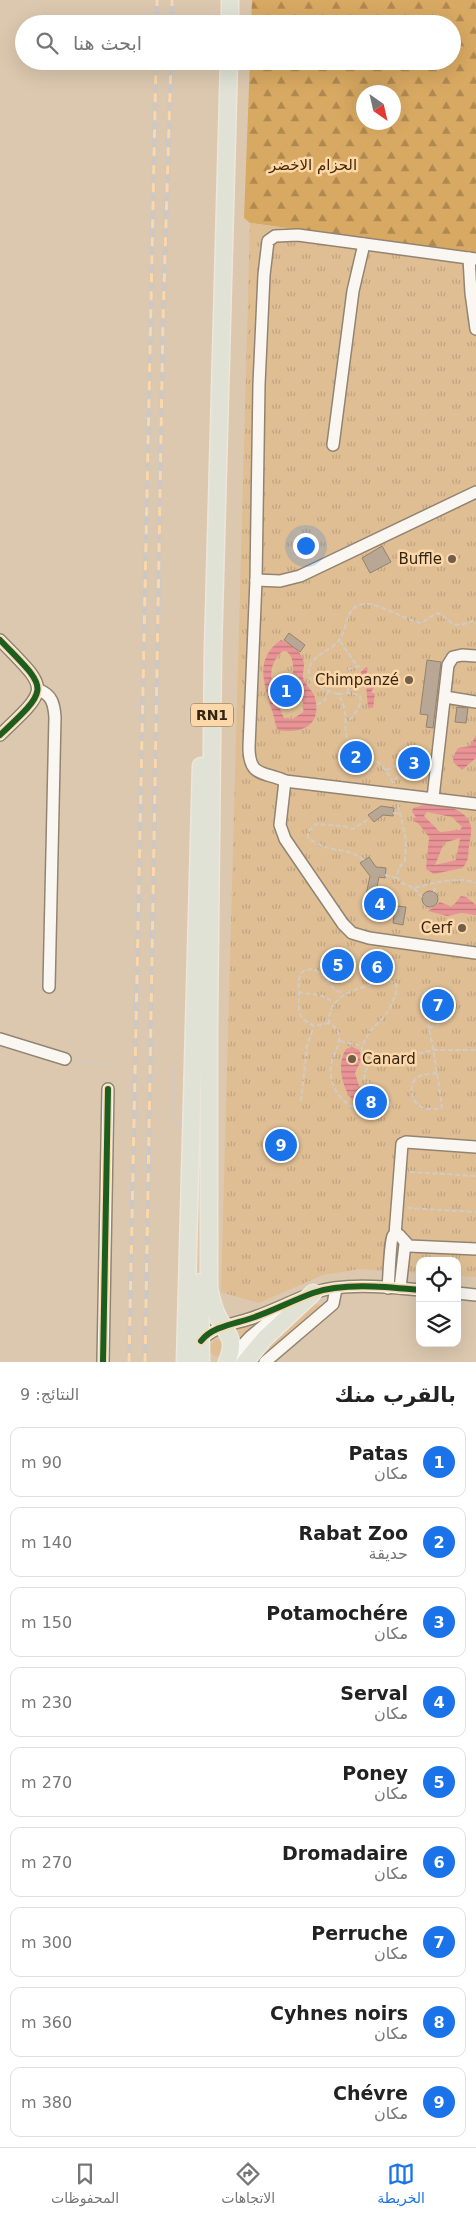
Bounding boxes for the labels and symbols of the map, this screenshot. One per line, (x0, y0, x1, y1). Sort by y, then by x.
north arrow (356, 85, 401, 130)
park label: الحزام الاخضر (268, 156, 357, 174)
your location (293, 533, 319, 559)
place label: Buffle (398, 550, 442, 568)
marker: Buffle (446, 553, 458, 565)
place label: Chimpanzé (315, 671, 399, 689)
pin: 1 (270, 672, 302, 710)
marker: Chimpanzé (403, 674, 415, 686)
road number: RN1 (191, 704, 233, 726)
pin: 2 (340, 738, 372, 776)
pin: 3 (398, 744, 430, 782)
pin: 4 (364, 885, 396, 923)
place label: Cerf (421, 919, 453, 937)
marker: Cerf (456, 922, 468, 934)
pin: 5 (322, 946, 354, 984)
pin: 6 (361, 948, 393, 986)
pin: 7 (422, 986, 454, 1024)
place label: Canard (362, 1050, 416, 1068)
marker: Canard (346, 1053, 358, 1065)
pin: 8 (355, 1083, 387, 1121)
pin: 9 (265, 1126, 297, 1164)

